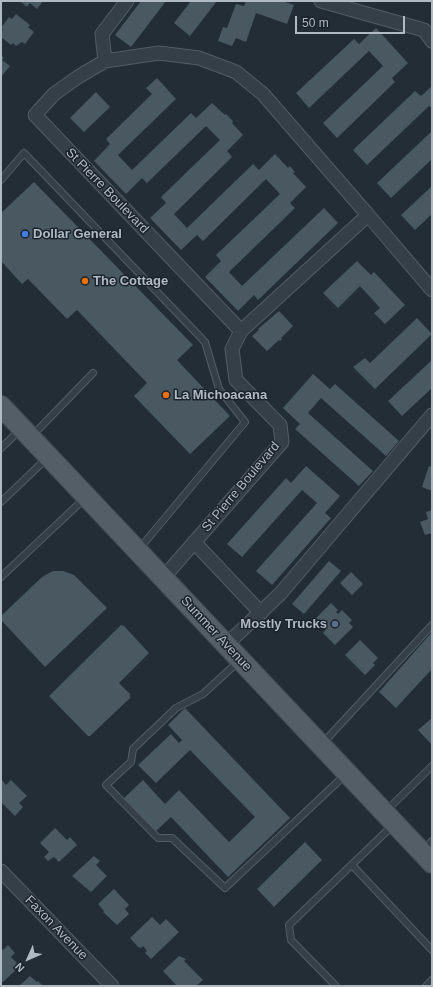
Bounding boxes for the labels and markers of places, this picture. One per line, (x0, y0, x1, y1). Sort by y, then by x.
place label: Dollar General (33, 226, 122, 242)
marker: Dollar General (20, 229, 30, 239)
place label: The Cottage (93, 273, 168, 289)
marker: The Cottage (80, 276, 90, 286)
place label: La Michoacana (174, 387, 267, 403)
marker: La Michoacana (161, 390, 171, 400)
place label: Mostly Trucks (240, 616, 327, 632)
marker: Mostly Trucks (330, 619, 340, 629)

